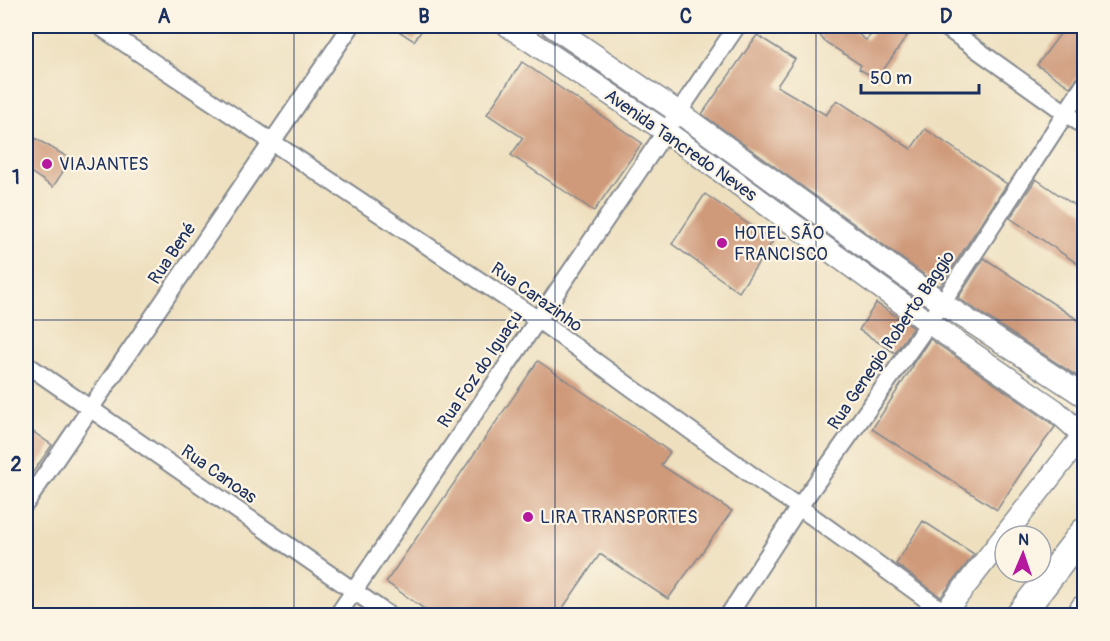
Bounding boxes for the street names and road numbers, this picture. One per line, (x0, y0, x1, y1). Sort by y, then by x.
street label: Avenida Tancredo Neves (600, 84, 761, 207)
street label: Rua Bené (143, 218, 202, 289)
street label: Rua Genegio Roberto Baggio (823, 246, 960, 434)
street label: Rua Carazinho (486, 257, 587, 338)
street label: Rua Foz do Iguaçu (433, 306, 528, 432)
street label: Rua Canoas (176, 440, 261, 509)

